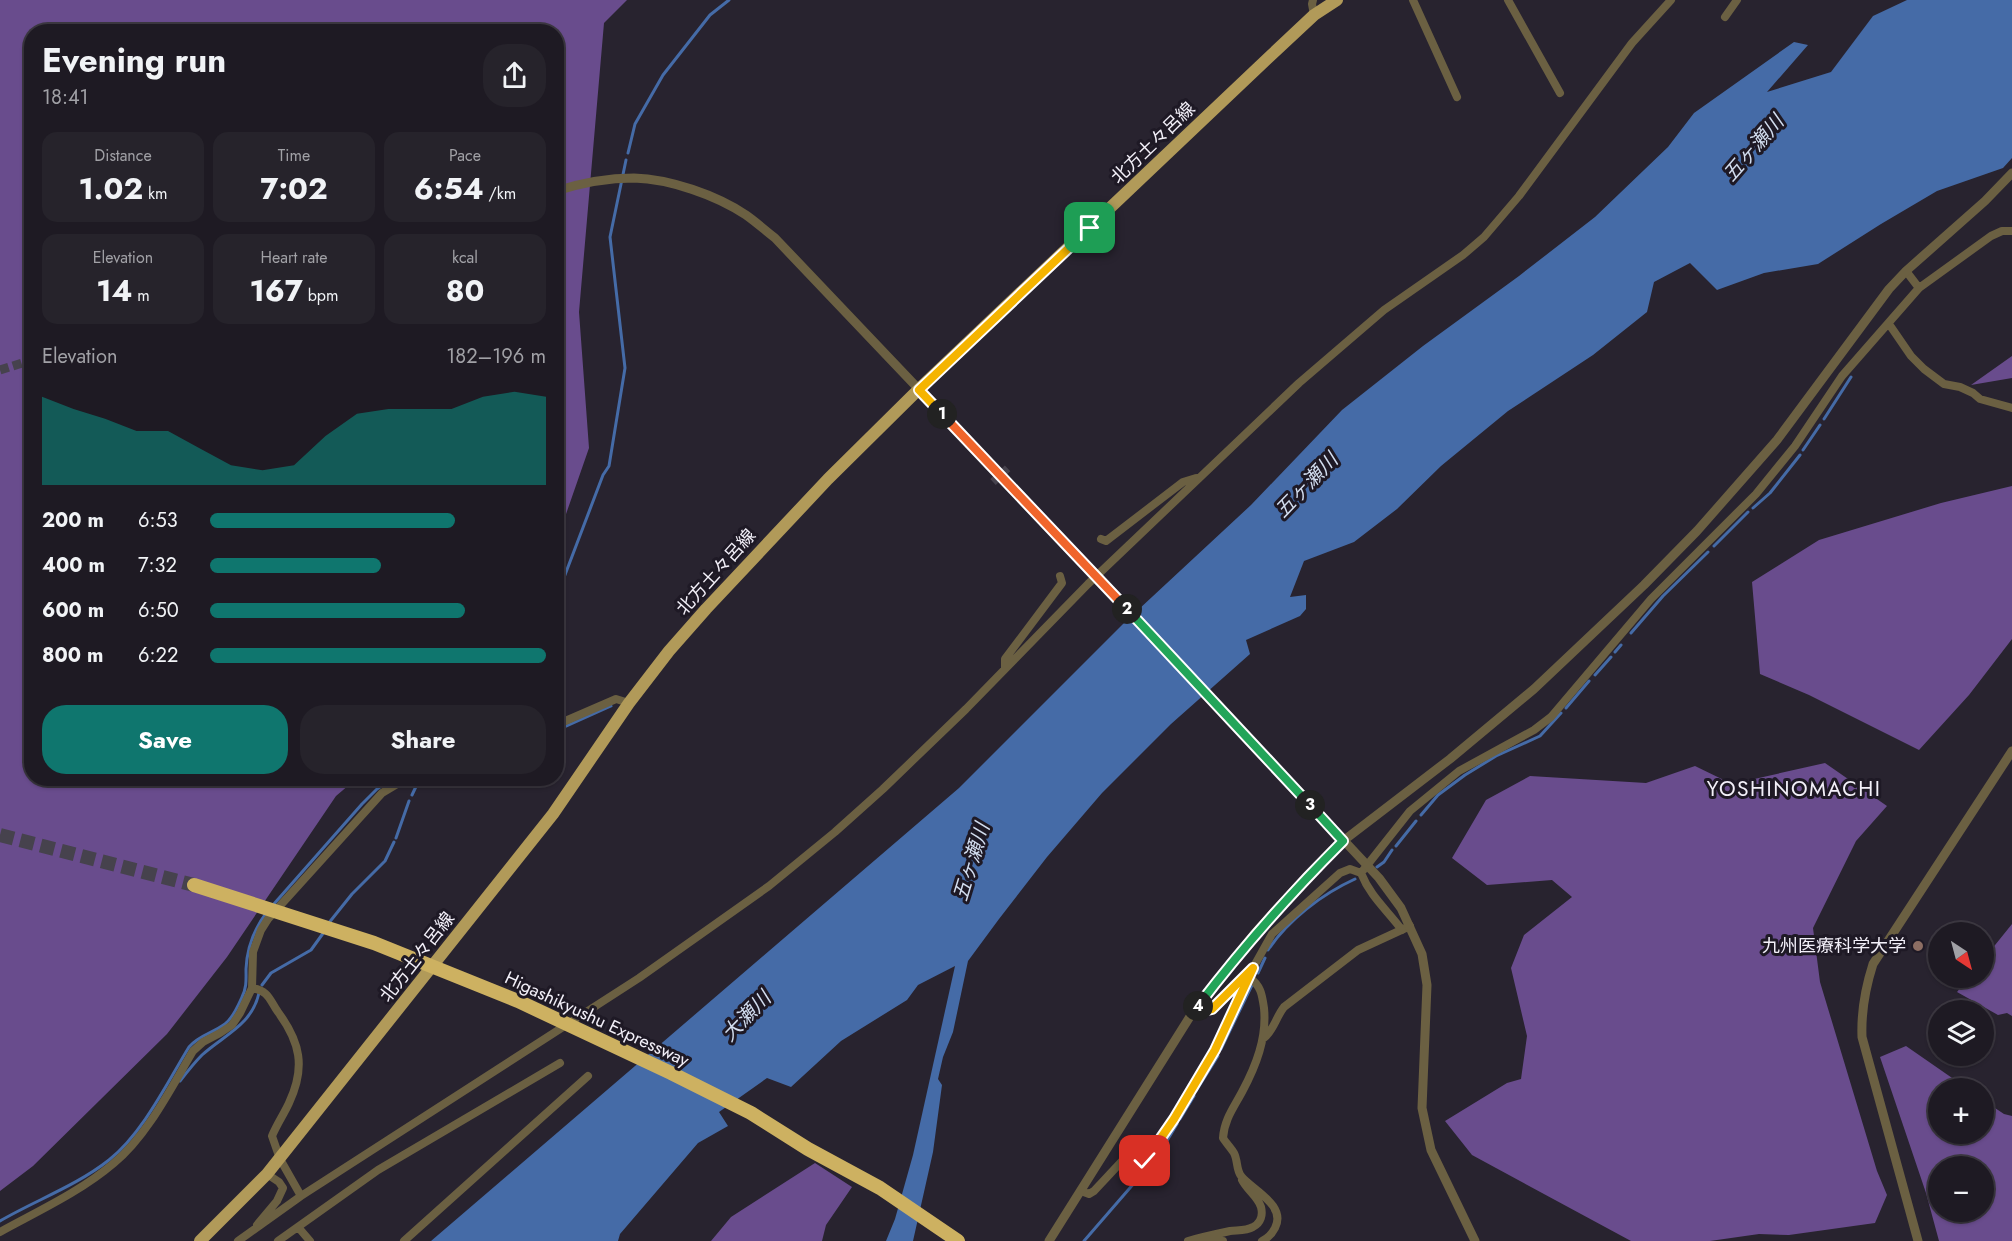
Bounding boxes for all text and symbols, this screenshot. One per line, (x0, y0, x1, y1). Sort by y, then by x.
text: Evening run (42, 37, 226, 84)
button: share (483, 44, 546, 107)
text: 18:41 (42, 83, 89, 112)
street label: 北方土々呂線 (1105, 96, 1201, 190)
water label: 五ヶ瀬川 (1716, 107, 1792, 188)
text: Distance (94, 144, 152, 167)
text: Time (278, 144, 310, 167)
text: Pace (449, 144, 481, 167)
text: 1.02 (79, 167, 143, 210)
text: 7:02 (260, 167, 328, 210)
text: 6:54 (414, 167, 484, 210)
text: km (143, 182, 167, 205)
text: /km (484, 182, 516, 205)
pin (1064, 202, 1115, 253)
icon: arrive (1073, 211, 1106, 244)
text: Elevation (93, 246, 153, 269)
text: Heart rate (261, 246, 327, 269)
text: kcal (452, 246, 478, 269)
text: 14 (96, 269, 132, 312)
text: 167 (250, 269, 303, 312)
text: 80 (446, 269, 484, 312)
text: m (132, 284, 150, 307)
text: bpm (303, 284, 338, 307)
text: Elevation (42, 342, 117, 371)
text: 182–196 m (446, 342, 546, 371)
pin: 1 (927, 399, 957, 429)
text: 1 (938, 402, 946, 425)
water label: 五ヶ瀬川 (1268, 445, 1346, 524)
text: 200 m (42, 506, 104, 535)
text: 6:53 (138, 506, 178, 535)
street label: 北方土々呂線 (670, 523, 762, 621)
text: 400 m (42, 551, 105, 580)
text: 7:32 (138, 551, 177, 580)
pin: 2 (1112, 594, 1142, 624)
text: 600 m (42, 596, 104, 625)
text: 6:50 (138, 596, 179, 625)
text: 2 (1122, 597, 1132, 620)
text: 800 m (42, 641, 103, 670)
text: 6:22 (138, 641, 178, 670)
button: Save (42, 705, 288, 774)
button: Share (300, 705, 546, 774)
district label: YOSHINOMACHI (1707, 774, 1881, 804)
pin: 3 (1295, 790, 1325, 820)
text: 3 (1305, 793, 1315, 816)
water label: 五ヶ瀬川 (946, 818, 998, 905)
street label: 北方土々呂線 (374, 906, 460, 1008)
north arrow (1928, 922, 1994, 988)
map controls (1928, 922, 1994, 1222)
place label: 九州医療科学大学 (1762, 933, 1906, 959)
marker: 九州医療科学大学 (1911, 939, 1925, 953)
street label: Higashikyushu Expressway (500, 965, 694, 1073)
water label: 大瀬川 (715, 983, 779, 1048)
pin: 4 (1183, 991, 1213, 1021)
text: 4 (1192, 994, 1204, 1017)
button: layers (1928, 1000, 1994, 1066)
button: + (1928, 1078, 1994, 1144)
pin (1119, 1135, 1170, 1186)
icon: check (1128, 1144, 1161, 1177)
button: − (1928, 1156, 1994, 1222)

